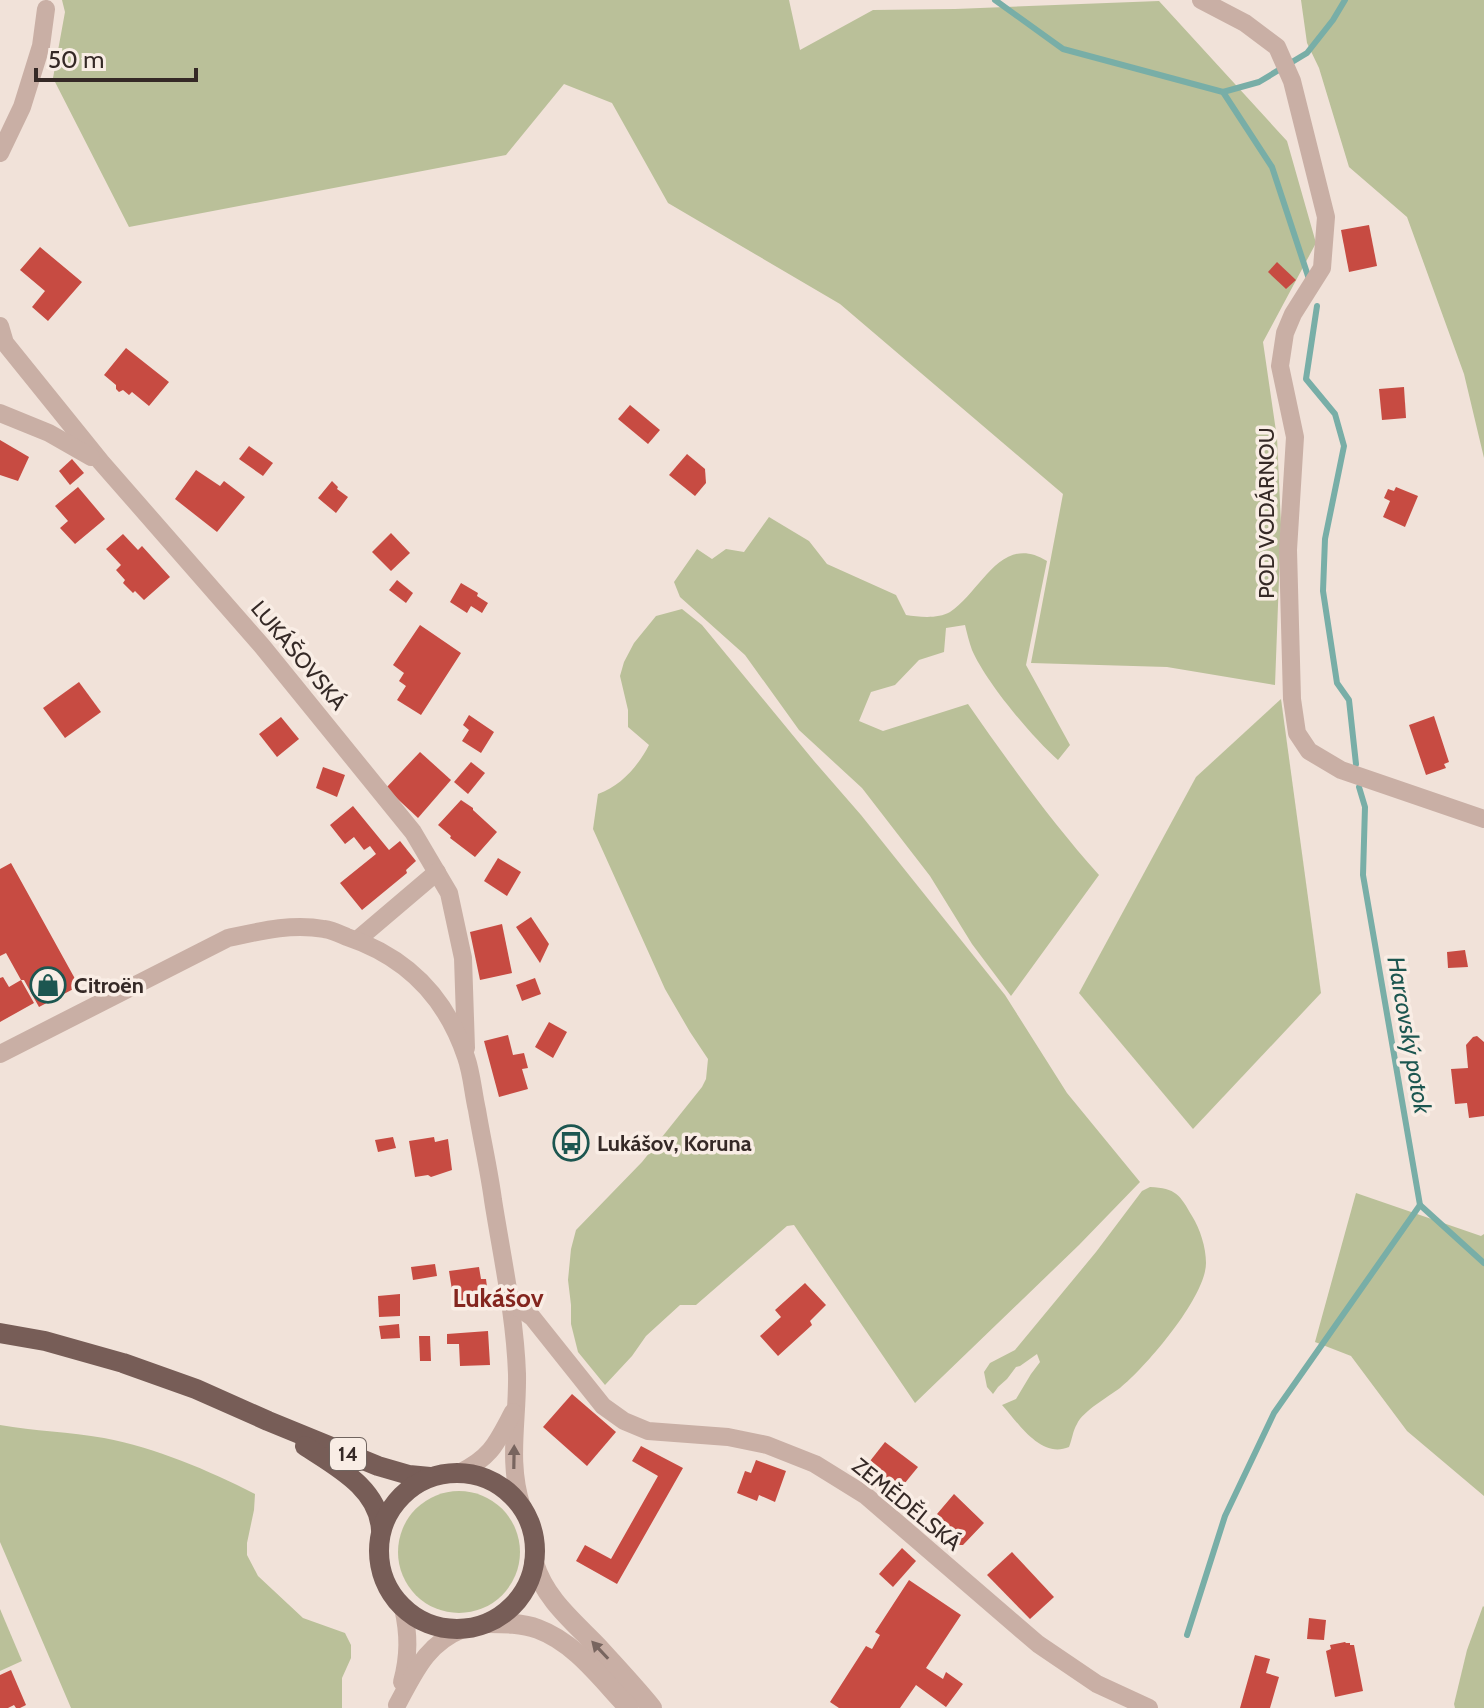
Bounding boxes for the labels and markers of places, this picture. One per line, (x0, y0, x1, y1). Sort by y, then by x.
shop icon: Citroën (29, 966, 67, 1004)
place label: Citroën (74, 972, 144, 999)
bus stop icon: Lukášov, Koruna (552, 1124, 590, 1162)
place label: Lukášov, Koruna (597, 1130, 752, 1157)

